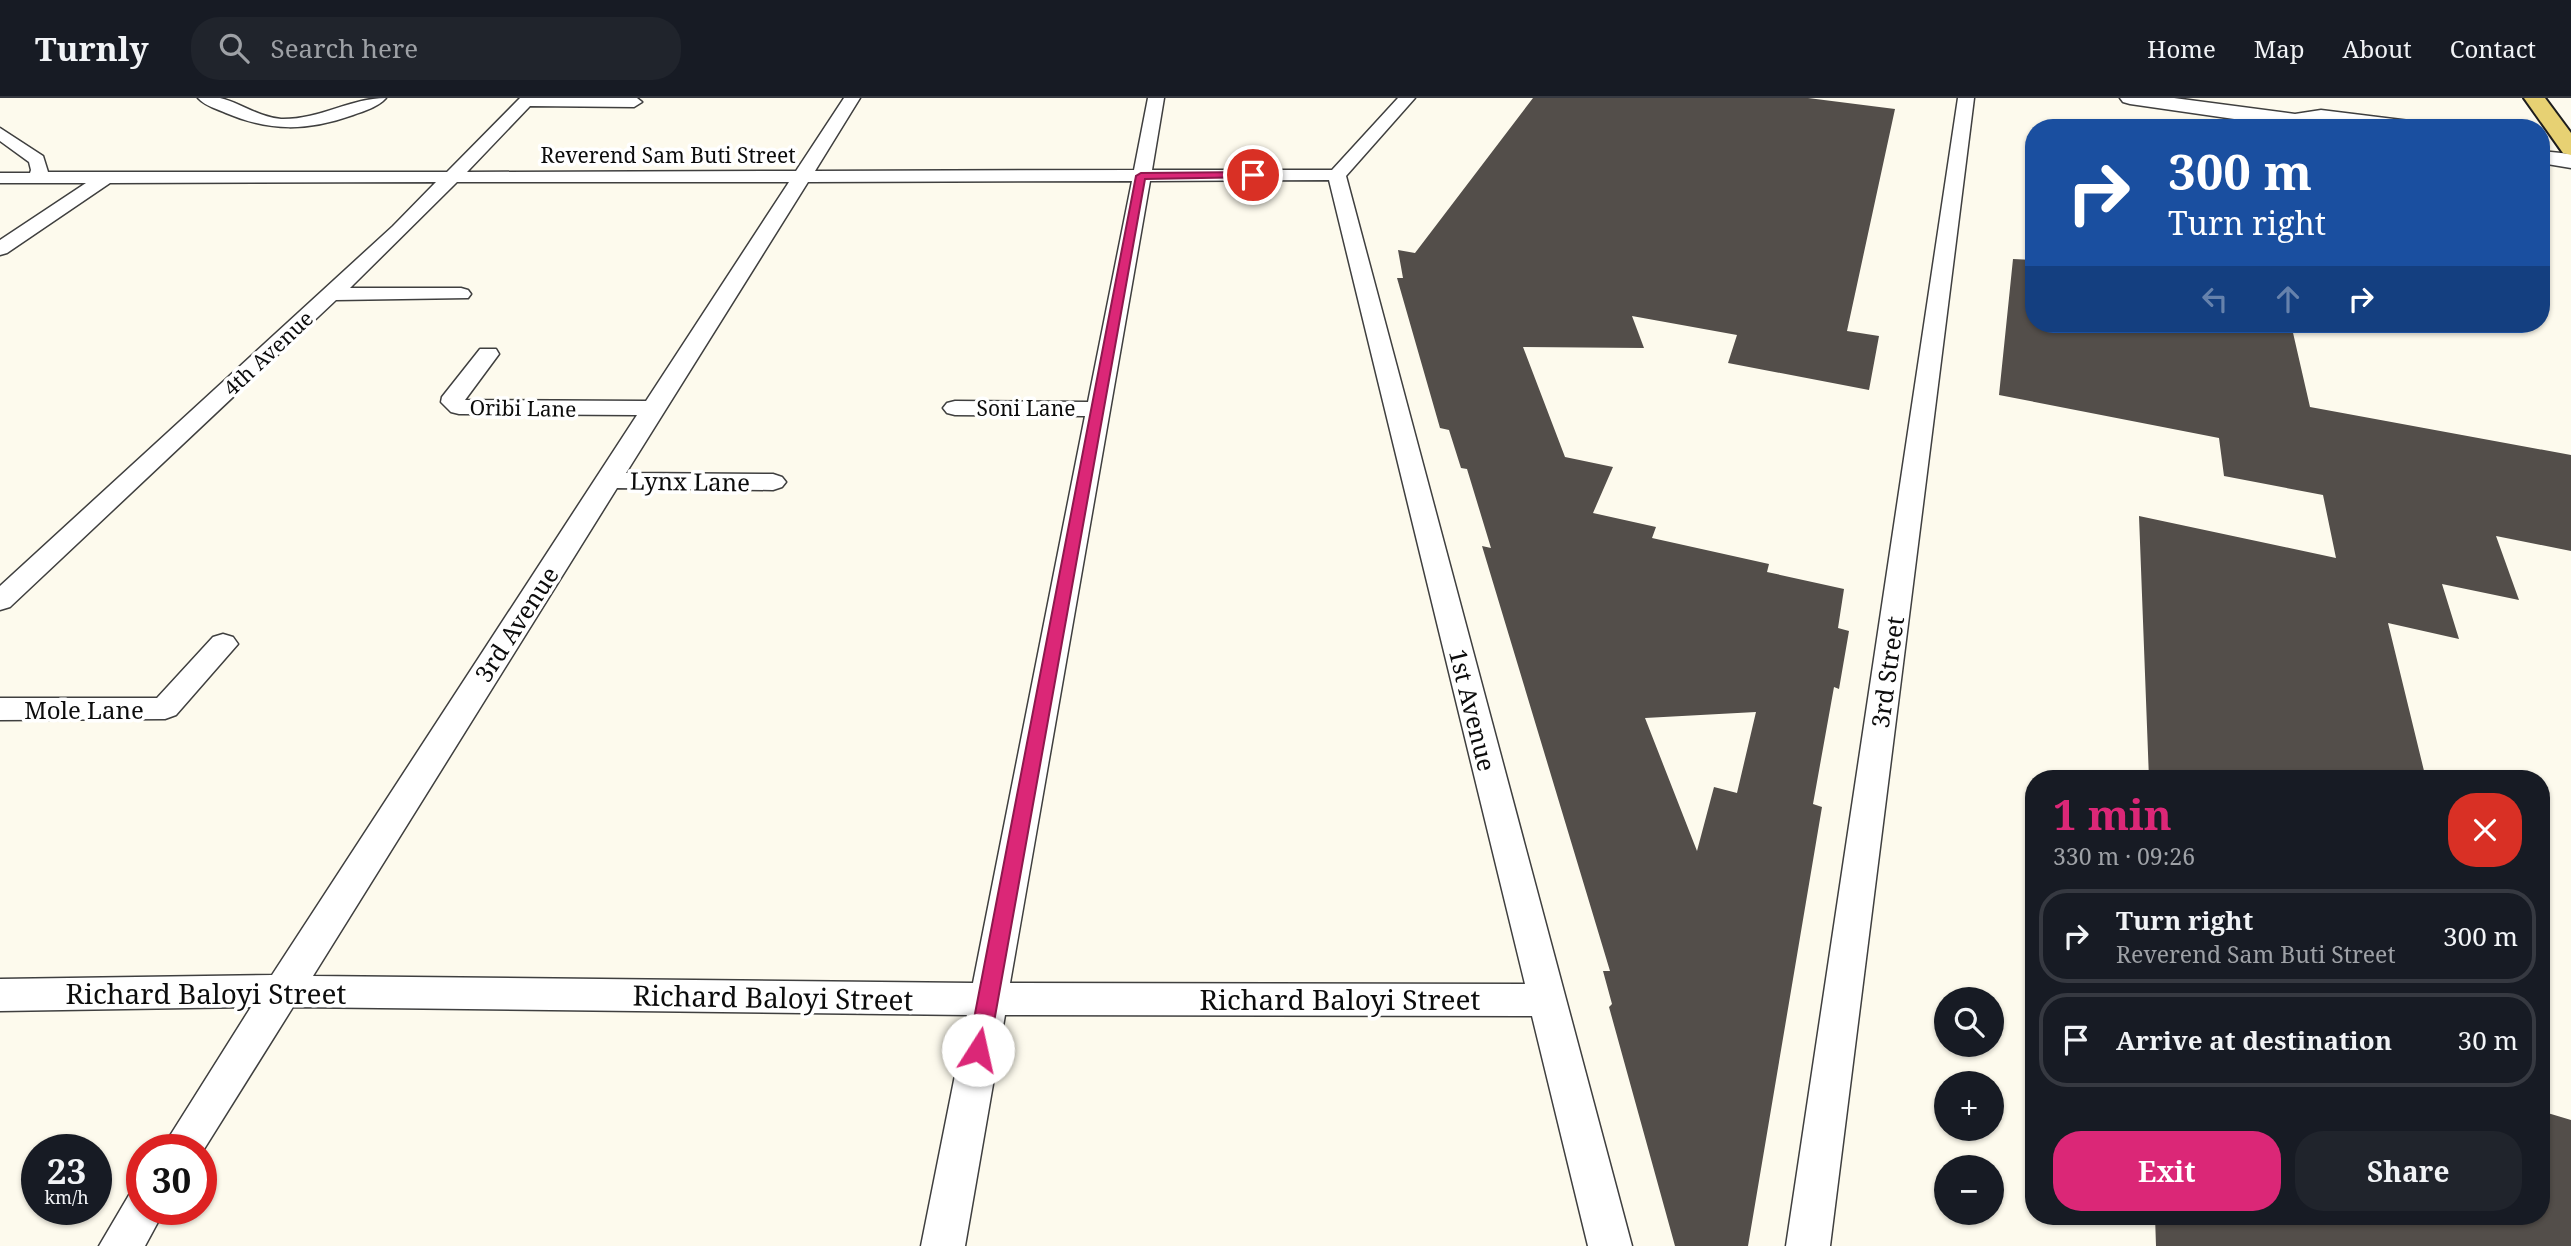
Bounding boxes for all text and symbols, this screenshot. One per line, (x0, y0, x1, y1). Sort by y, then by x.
search box (191, 17, 681, 80)
text: Turnly (35, 26, 149, 71)
icon: search (215, 29, 253, 67)
text: Search here (271, 30, 418, 66)
text: Home (2147, 32, 2216, 65)
text: Map (2254, 32, 2305, 65)
text: About (2343, 32, 2412, 65)
text: Contact (2450, 32, 2536, 65)
text: 300 m (2168, 138, 2312, 204)
street label: Reverend Sam Buti Street (540, 141, 796, 169)
pin (1223, 145, 1283, 205)
icon: right (2053, 147, 2144, 238)
icon: arrive (1234, 156, 1272, 194)
text: Turn right (2168, 201, 2326, 244)
icon: left (2196, 280, 2234, 318)
icon: ahead (2269, 280, 2307, 318)
icon: right (2342, 280, 2380, 318)
street label: 4th Avenue (217, 304, 319, 402)
street label: Oribi Lane (469, 393, 577, 423)
street label: Soni Lane (977, 394, 1075, 422)
street label: Lynx Lane (630, 463, 750, 499)
street label: 3rd Avenue (466, 560, 566, 688)
street label: 3rd Street (1863, 614, 1911, 730)
street label: 1st Avenue (1442, 646, 1504, 774)
street label: Mole Lane (24, 693, 144, 726)
text: 1 min (2053, 785, 2172, 842)
button: close (2448, 793, 2522, 867)
text: 330 m · 09:26 (2053, 840, 2195, 872)
text: Turn right (2116, 902, 2253, 938)
icon: right (2057, 917, 2095, 955)
text: 300 m (2443, 918, 2518, 954)
text: Reverend Sam Buti Street (2116, 938, 2396, 970)
street label: Richard Baloyi Street (66, 974, 347, 1012)
street label: Richard Baloyi Street (632, 976, 914, 1018)
street label: Richard Baloyi Street (1200, 980, 1481, 1018)
map controls (1934, 987, 2004, 1225)
button: search (1934, 987, 2004, 1057)
position arrow (941, 1013, 1015, 1087)
icon: arrive (2057, 1021, 2095, 1059)
text: Arrive at destination (2116, 1022, 2392, 1058)
text: 30 m (2458, 1022, 2518, 1058)
button: + (1934, 1071, 2004, 1141)
button: Exit (2053, 1131, 2281, 1211)
button: Share (2295, 1131, 2522, 1211)
speed limit sign: 30 (126, 1134, 217, 1225)
text: 23 (47, 1147, 86, 1194)
button: − (1934, 1155, 2004, 1225)
text: km/h (44, 1185, 89, 1209)

